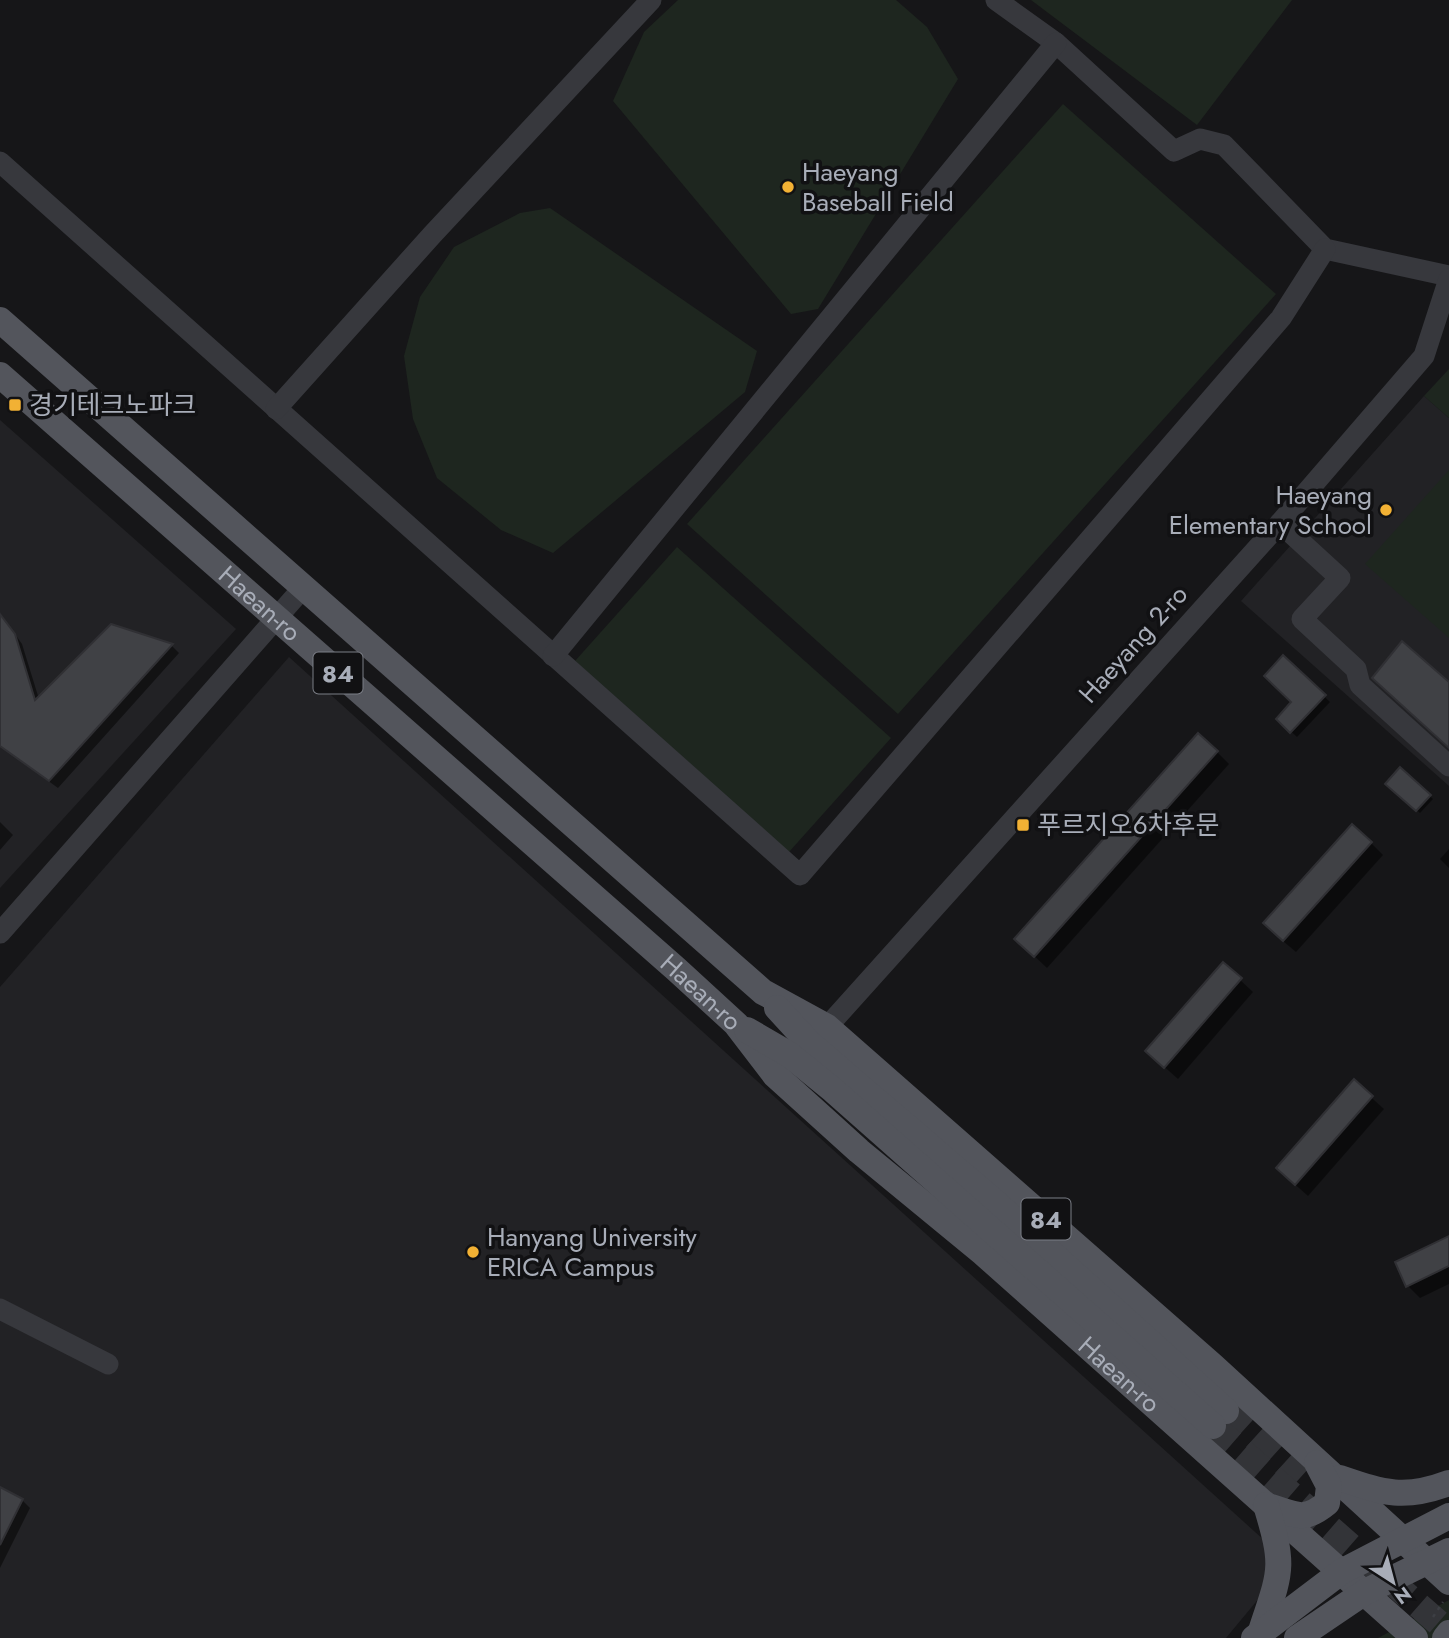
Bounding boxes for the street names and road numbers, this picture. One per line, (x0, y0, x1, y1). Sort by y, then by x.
street label: Haean-ro (210, 556, 310, 650)
street label: Haeyang 2-ro (1070, 577, 1196, 711)
road number: 84 (314, 652, 362, 694)
street label: Haean-ro (652, 945, 750, 1039)
road number: 84 (1021, 1198, 1070, 1240)
street label: Haean-ro (1070, 1327, 1169, 1422)

